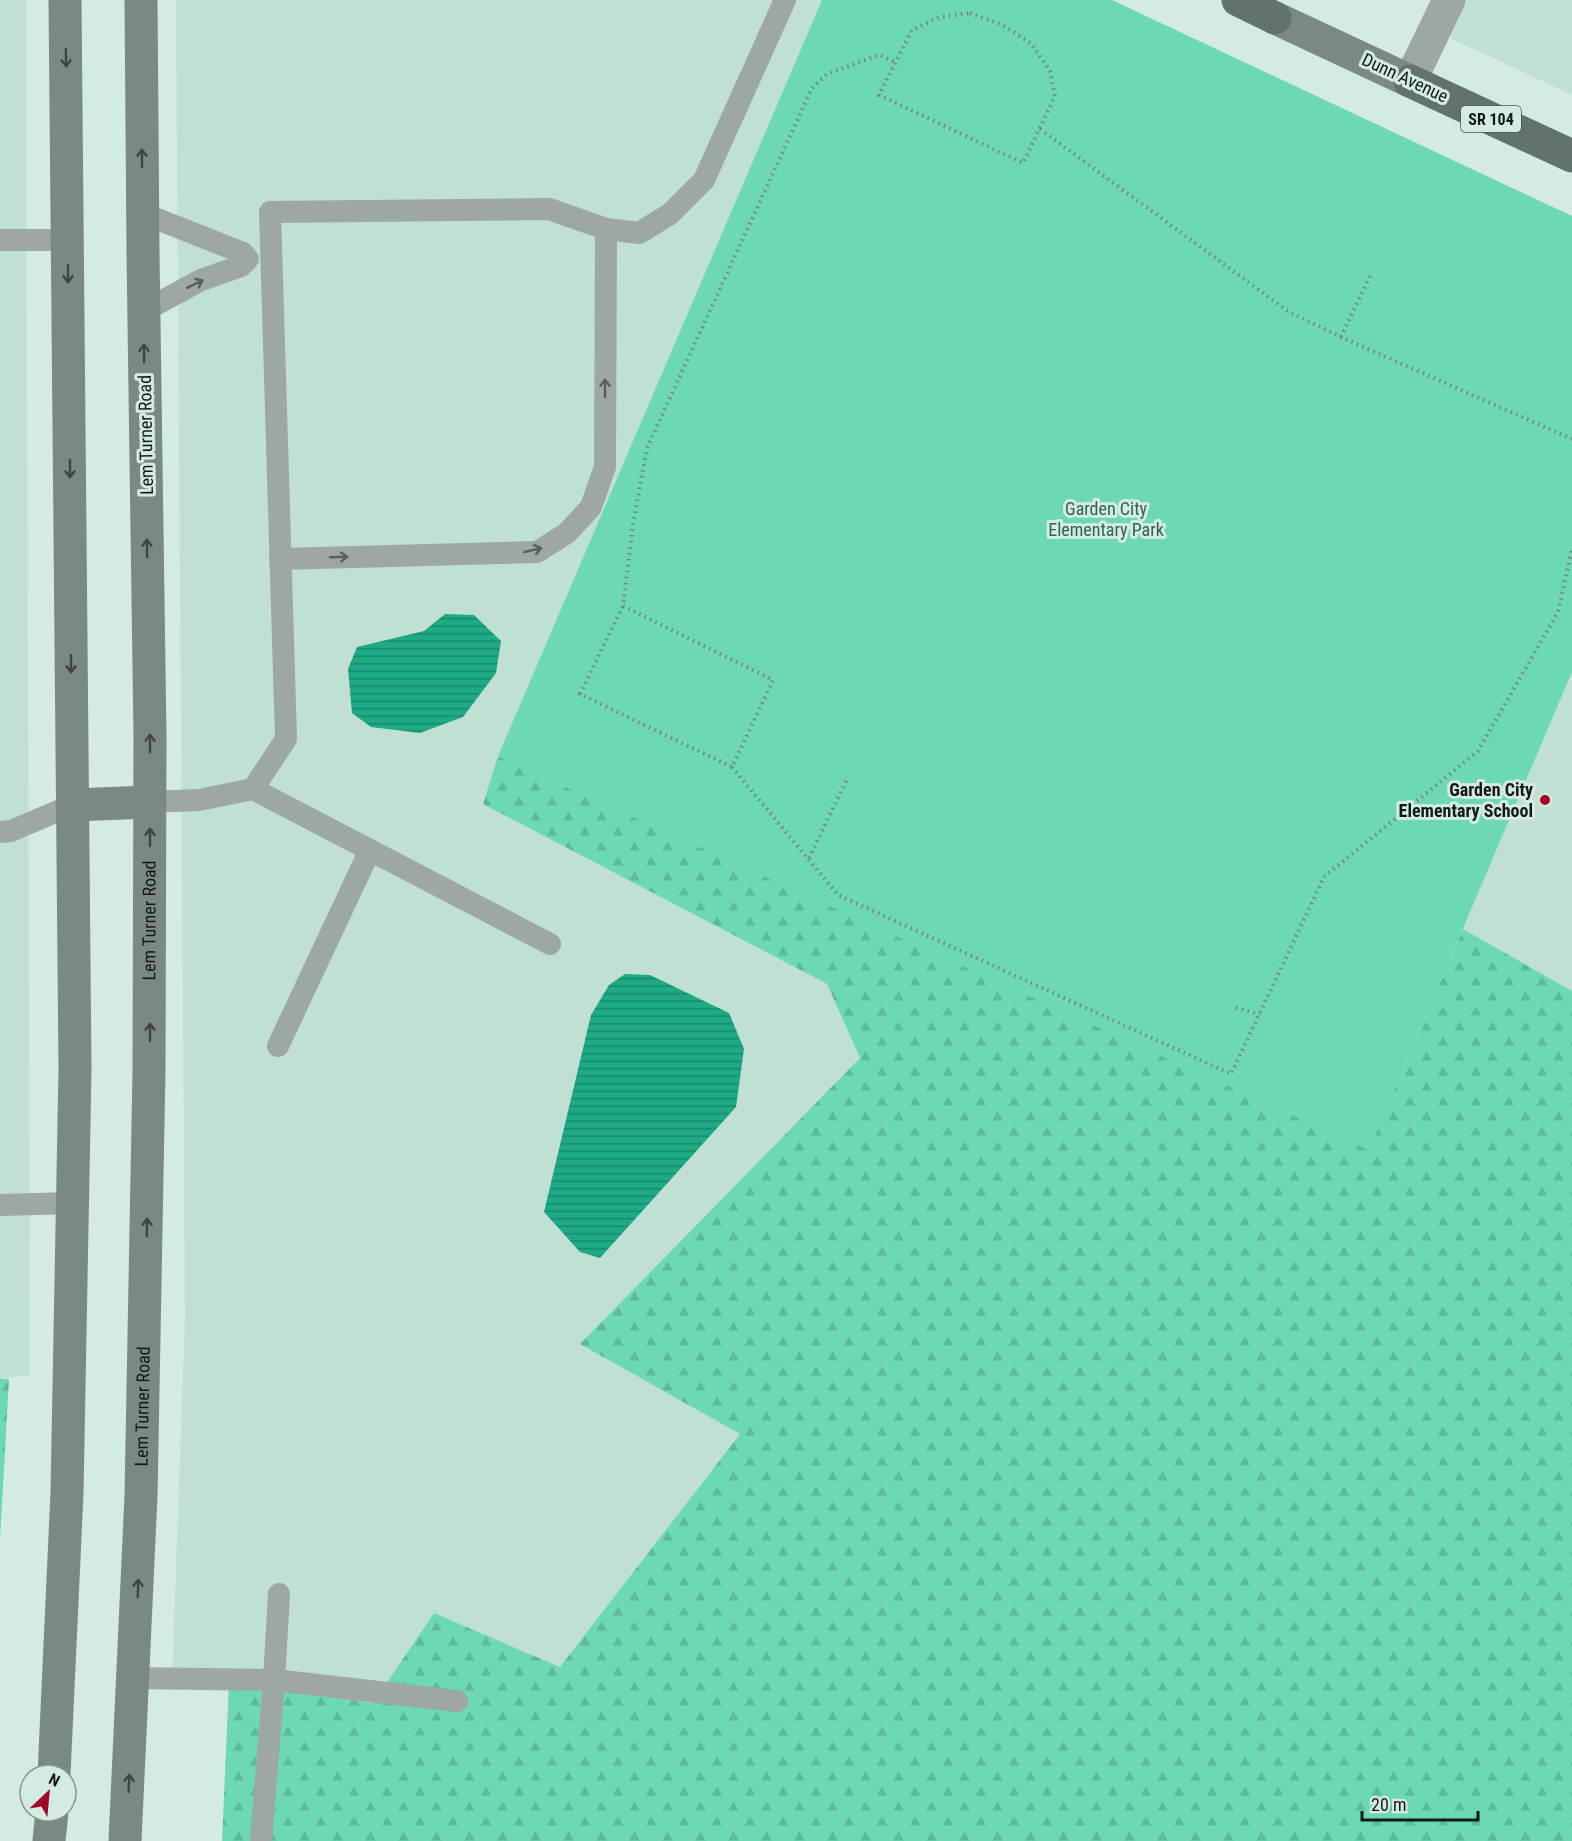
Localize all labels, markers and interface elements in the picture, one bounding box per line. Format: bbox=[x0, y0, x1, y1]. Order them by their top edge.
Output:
one-way arrow bbox=[60, 48, 72, 68]
street label: Dunn Avenue bbox=[1359, 49, 1452, 107]
road number: SR 104 bbox=[1461, 106, 1521, 132]
one-way arrow bbox=[136, 149, 148, 169]
one-way arrow bbox=[62, 264, 74, 284]
one-way arrow bbox=[186, 277, 204, 289]
one-way arrow bbox=[138, 344, 150, 364]
street label: Lem Turner Road bbox=[134, 375, 157, 495]
one-way arrow bbox=[599, 379, 611, 399]
one-way arrow bbox=[64, 459, 76, 479]
park label: Garden City Elementary Park bbox=[1048, 498, 1164, 540]
one-way arrow bbox=[142, 539, 153, 559]
one-way arrow bbox=[523, 544, 542, 555]
one-way arrow bbox=[328, 552, 348, 563]
one-way arrow bbox=[65, 654, 77, 674]
one-way arrow bbox=[144, 734, 156, 754]
place label: Garden City Elementary School bbox=[1399, 779, 1533, 821]
marker: Garden City Elementary School bbox=[1538, 793, 1552, 807]
one-way arrow bbox=[144, 828, 156, 848]
street label: Lem Turner Road bbox=[138, 860, 160, 980]
one-way arrow bbox=[144, 1023, 155, 1043]
one-way arrow bbox=[141, 1218, 153, 1238]
street label: Lem Turner Road bbox=[131, 1346, 154, 1467]
one-way arrow bbox=[132, 1578, 143, 1598]
north arrow bbox=[18, 1763, 78, 1823]
text: N bbox=[46, 1769, 63, 1791]
one-way arrow bbox=[123, 1773, 134, 1793]
scale bar bbox=[1362, 1784, 1478, 1822]
text: 20 m bbox=[1371, 1794, 1406, 1815]

